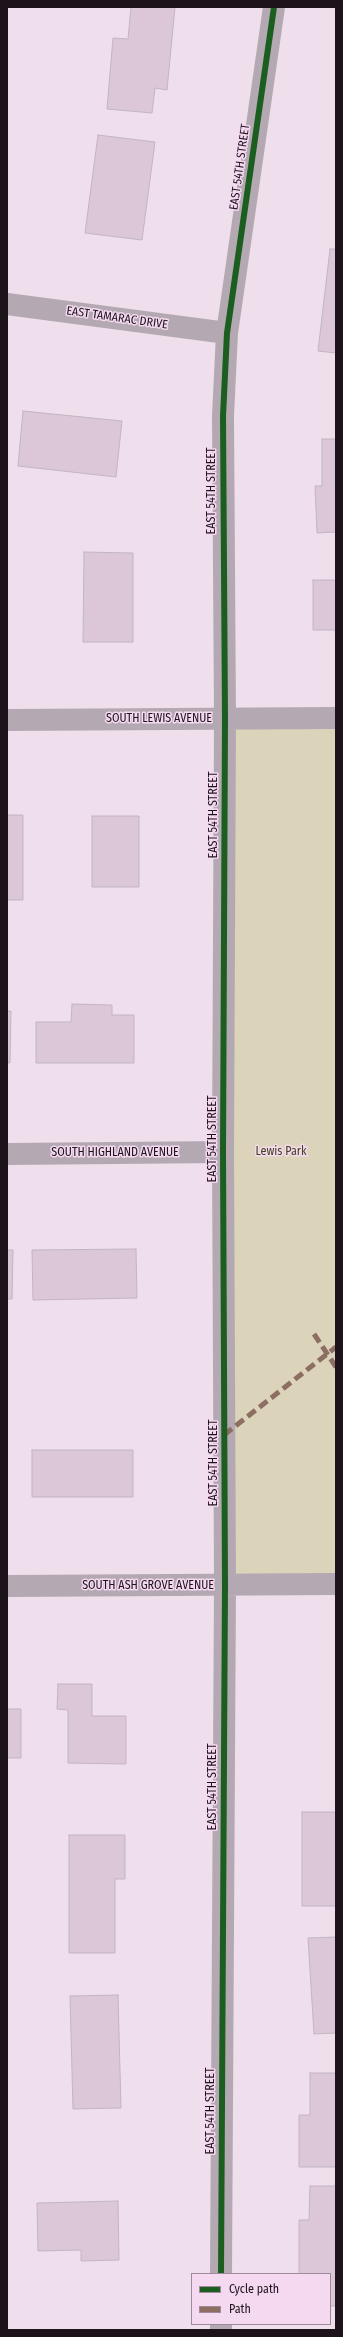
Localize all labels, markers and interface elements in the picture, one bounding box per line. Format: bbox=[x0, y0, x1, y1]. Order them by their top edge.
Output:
street label: EAST 54TH STREET bbox=[227, 123, 253, 211]
street label: EAST TAMARAC DRIVE bbox=[65, 304, 169, 332]
street label: EAST 54TH STREET bbox=[205, 448, 219, 534]
street label: SOUTH LEWIS AVENUE bbox=[106, 712, 212, 726]
street label: EAST 54TH STREET bbox=[207, 772, 221, 858]
street label: EAST 54TH STREET bbox=[206, 1096, 220, 1182]
park label: Lewis Park bbox=[255, 1145, 307, 1159]
street label: SOUTH HIGHLAND AVENUE bbox=[51, 1146, 179, 1160]
street label: EAST 54TH STREET bbox=[207, 1420, 221, 1506]
street label: SOUTH ASH GROVE AVENUE bbox=[82, 1579, 214, 1593]
street label: EAST 54TH STREET bbox=[206, 1744, 220, 1830]
street label: EAST 54TH STREET bbox=[204, 2068, 218, 2154]
legend bbox=[191, 2273, 331, 2325]
text: Cycle path bbox=[229, 2282, 279, 2296]
text: Path bbox=[229, 2302, 251, 2316]

